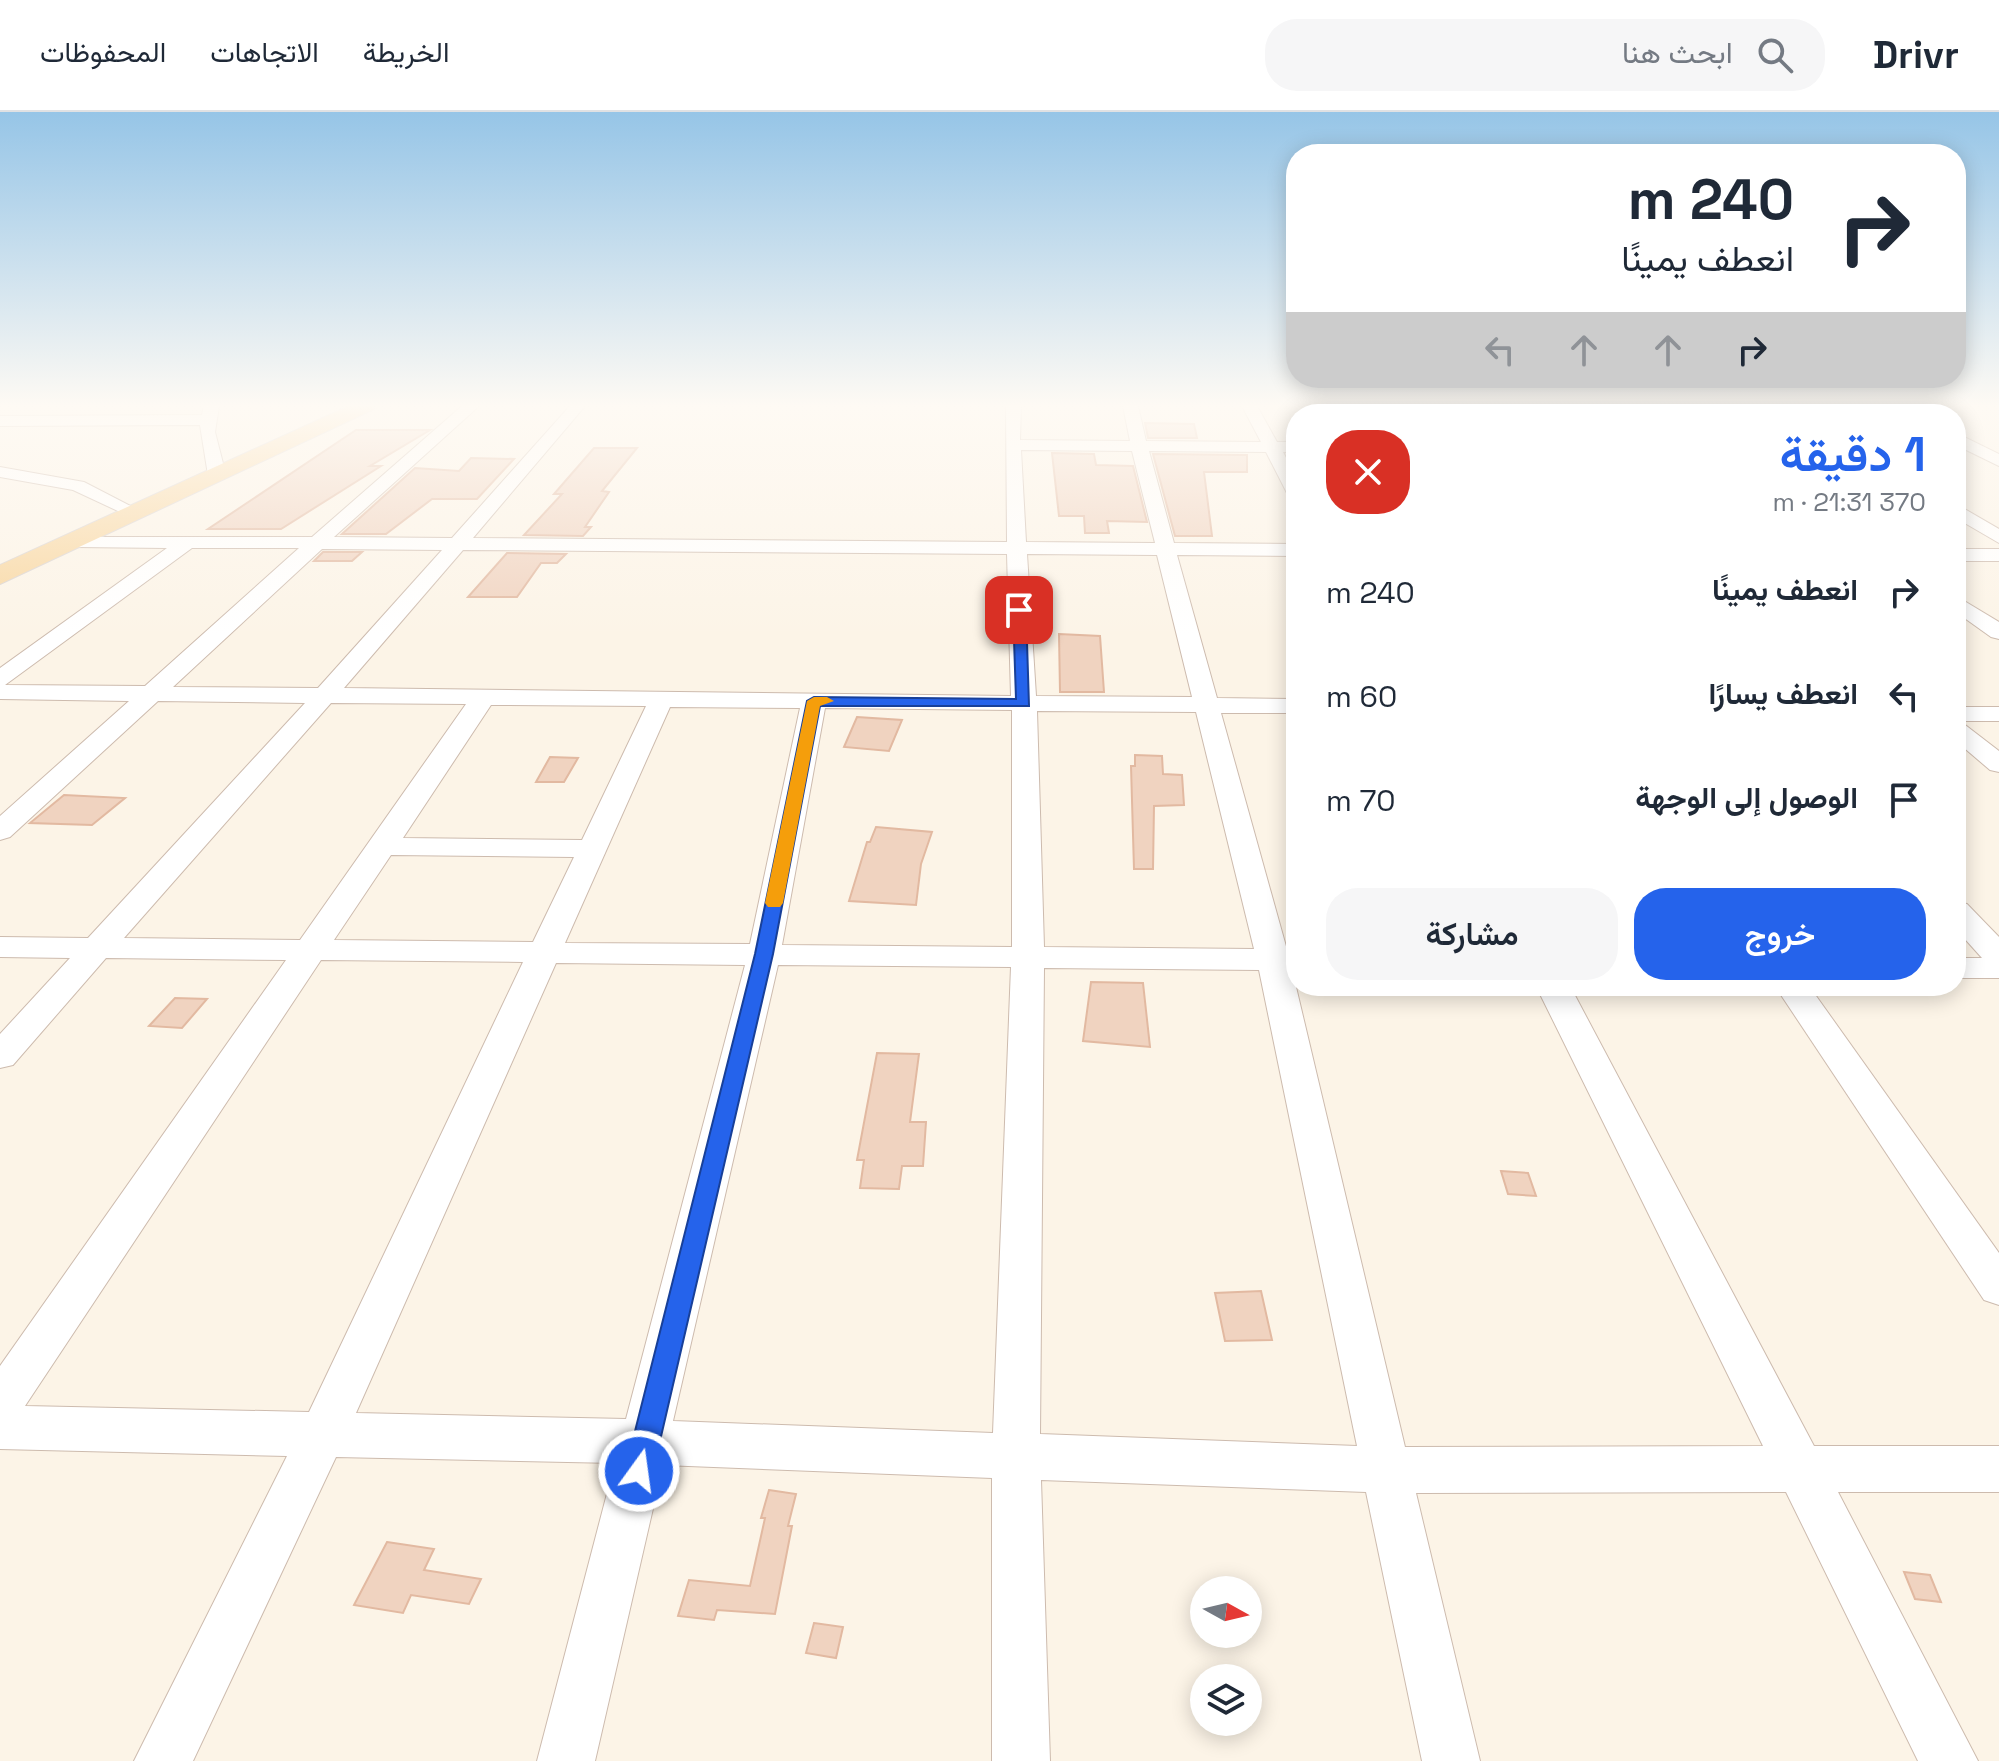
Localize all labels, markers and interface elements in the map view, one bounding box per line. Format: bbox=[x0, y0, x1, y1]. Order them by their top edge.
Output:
search box bbox=[1265, 19, 1825, 91]
text: Drivr bbox=[1873, 31, 1959, 79]
text: ابحث هنا bbox=[1622, 33, 1733, 72]
icon: search bbox=[1753, 33, 1797, 77]
text: المحفوظات bbox=[40, 34, 166, 70]
text: الاتجاهات bbox=[210, 34, 319, 70]
text: الخريطة bbox=[363, 34, 449, 70]
text: 240 m bbox=[1628, 164, 1794, 235]
icon: right bbox=[1822, 176, 1926, 280]
text: انعطف يمينًا bbox=[1621, 236, 1794, 282]
icon: left bbox=[1478, 328, 1522, 372]
icon: ahead bbox=[1562, 328, 1606, 372]
icon: ahead bbox=[1646, 328, 1690, 372]
icon: right bbox=[1730, 328, 1774, 372]
text: 1 دقيقة bbox=[1779, 424, 1926, 485]
button: close bbox=[1326, 430, 1410, 514]
text: 370 m · 21:31 bbox=[1773, 485, 1926, 519]
text: انعطف يمينًا bbox=[1712, 570, 1858, 609]
icon: right bbox=[1882, 570, 1926, 614]
text: 240 m bbox=[1326, 573, 1415, 612]
pin bbox=[985, 576, 1053, 644]
icon: arrive bbox=[997, 588, 1041, 632]
text: انعطف يسارًا bbox=[1708, 674, 1858, 713]
icon: left bbox=[1882, 674, 1926, 718]
text: 60 m bbox=[1326, 677, 1397, 716]
text: الوصول إلى الوجهة bbox=[1635, 778, 1858, 817]
icon: arrive bbox=[1882, 778, 1926, 822]
text: 70 m bbox=[1326, 781, 1395, 820]
button: مشاركة bbox=[1326, 888, 1618, 980]
button: خروج bbox=[1634, 888, 1926, 980]
position arrow bbox=[597, 1429, 681, 1513]
north arrow bbox=[1190, 1576, 1262, 1648]
map controls bbox=[1190, 1576, 1262, 1736]
button: layers bbox=[1190, 1664, 1262, 1736]

